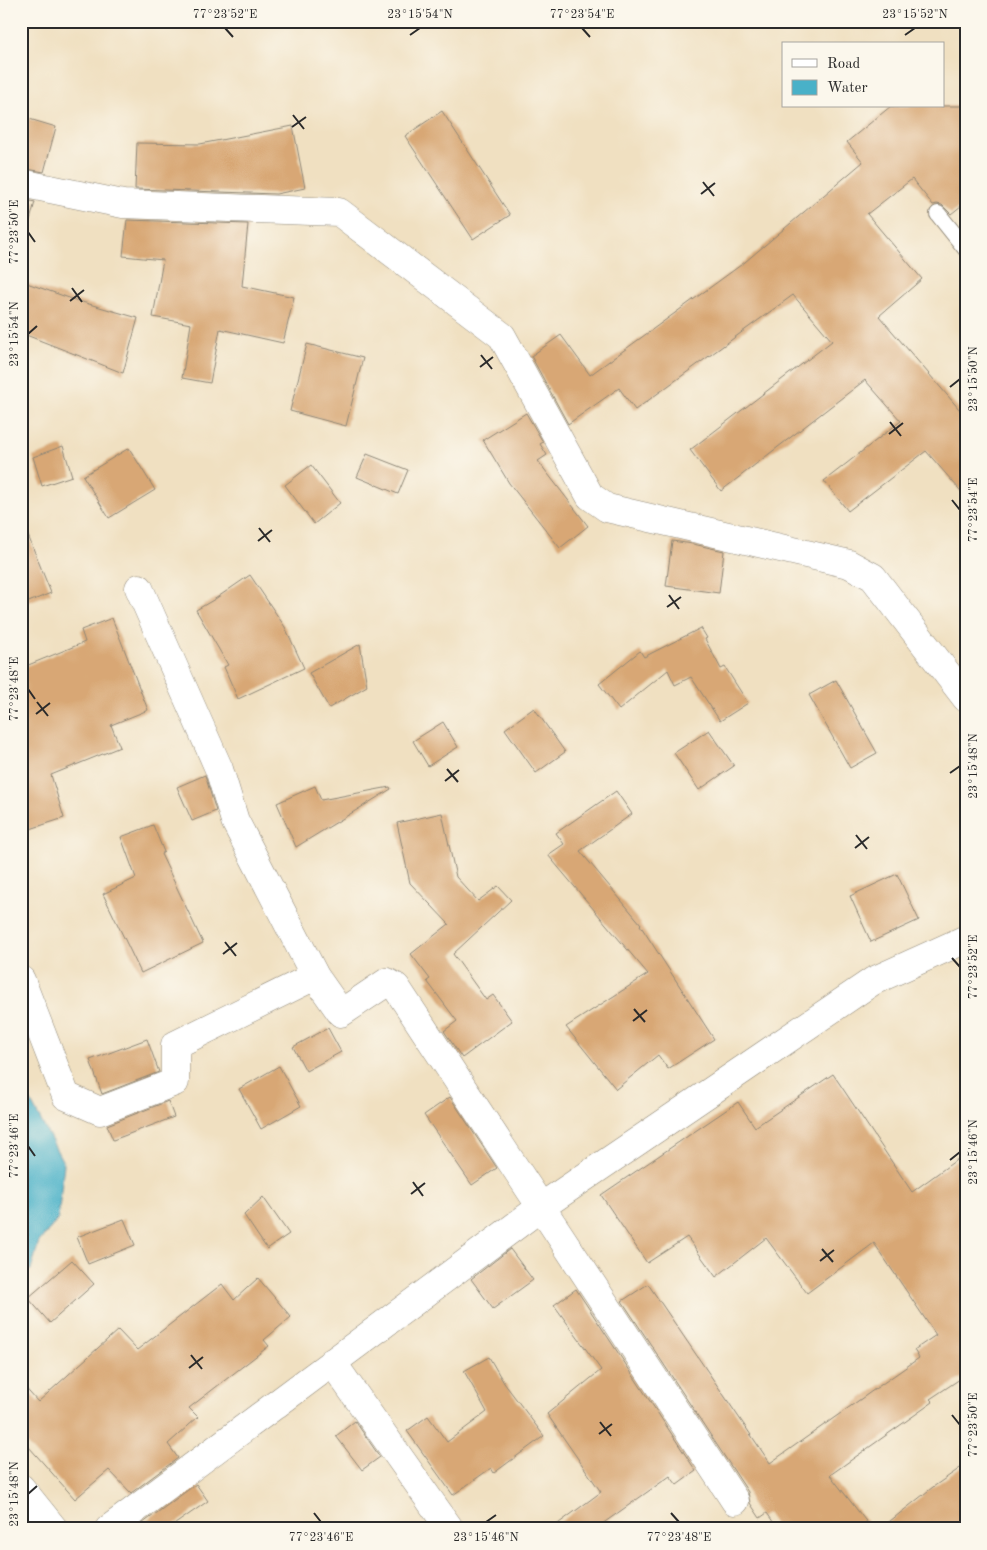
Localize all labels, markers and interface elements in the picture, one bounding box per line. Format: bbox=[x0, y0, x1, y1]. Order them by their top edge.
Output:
text: 77°23'52"E bbox=[193, 8, 257, 21]
text: 23°15'54"N bbox=[387, 8, 453, 21]
text: 77°23'54"E bbox=[550, 8, 614, 21]
text: 23°15'52"N bbox=[882, 8, 948, 21]
legend bbox=[782, 42, 944, 108]
text: Road bbox=[827, 57, 861, 72]
text: Water bbox=[827, 81, 868, 96]
text: 77°23'50"E bbox=[8, 200, 21, 264]
text: 23°15'54"N bbox=[8, 301, 21, 367]
text: 23°15'50"N bbox=[967, 346, 980, 412]
text: 77°23'54"E bbox=[967, 478, 980, 542]
text: 77°23'48"E bbox=[9, 657, 21, 721]
text: 23°15'48"N bbox=[967, 733, 980, 799]
text: 77°23'52"E bbox=[967, 935, 980, 999]
text: 77°23'46"E bbox=[9, 1114, 21, 1178]
text: 23°15'46"N bbox=[967, 1119, 980, 1185]
text: 77°23'50"E bbox=[967, 1393, 980, 1457]
text: 23°15'48"N bbox=[8, 1461, 21, 1527]
text: 23°15'46"N bbox=[453, 1531, 519, 1544]
text: 77°23'46"E bbox=[289, 1532, 353, 1544]
text: 77°23'48"E bbox=[647, 1532, 711, 1544]

